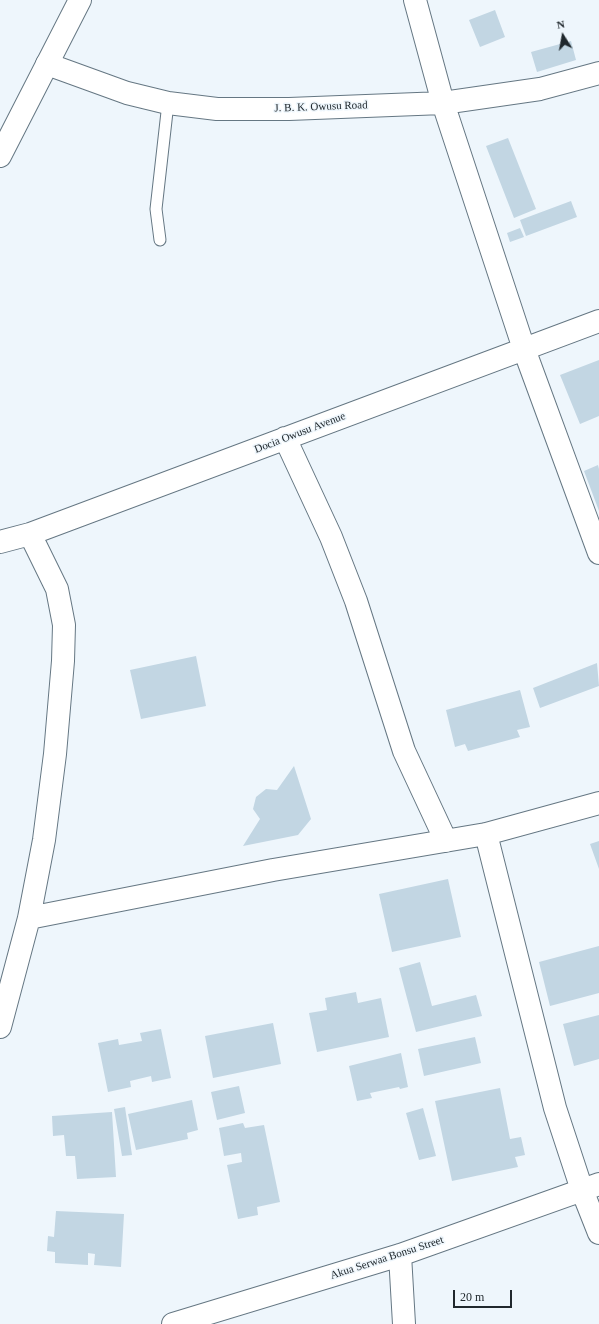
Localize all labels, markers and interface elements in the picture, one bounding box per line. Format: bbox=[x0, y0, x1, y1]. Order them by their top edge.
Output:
north arrow bbox=[543, 16, 583, 56]
text: N bbox=[556, 18, 566, 31]
street label: J. B. K. Owusu Road bbox=[274, 99, 368, 115]
street label: Docia Owusu Avenue bbox=[253, 410, 347, 456]
street label: Akua Serwaa Bonsu Street bbox=[329, 1233, 445, 1283]
scale bar bbox=[455, 1282, 514, 1308]
text: 20 m bbox=[460, 1290, 484, 1304]

